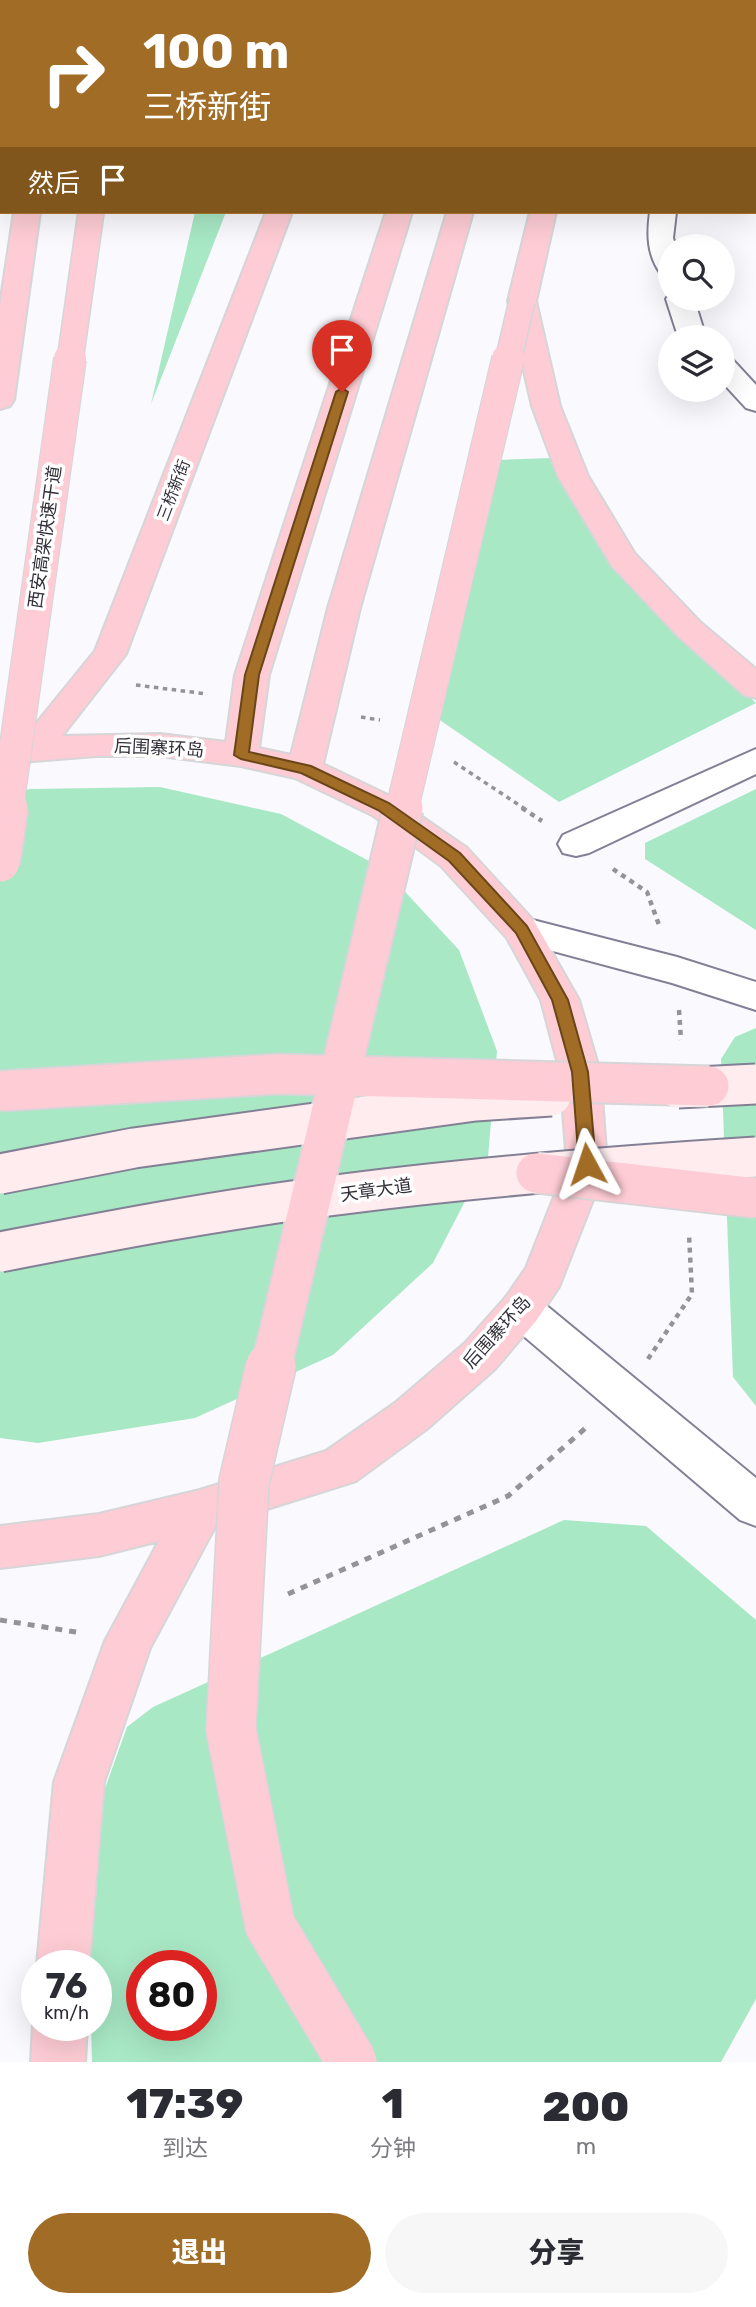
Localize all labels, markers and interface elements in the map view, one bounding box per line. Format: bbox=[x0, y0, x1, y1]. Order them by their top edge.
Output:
text: 100 m bbox=[143, 22, 289, 80]
icon: right bbox=[28, 28, 119, 119]
text: 三桥新街 bbox=[143, 88, 271, 126]
icon: arrive bbox=[94, 161, 132, 199]
text: 然后 bbox=[28, 168, 80, 199]
map controls bbox=[658, 234, 735, 402]
button: search bbox=[658, 234, 735, 311]
pin bbox=[312, 320, 372, 392]
button: layers bbox=[658, 325, 735, 402]
icon: arrive bbox=[323, 331, 361, 369]
street label: 三桥新街 bbox=[153, 457, 194, 523]
street label: 西安高架快速干道 bbox=[24, 464, 66, 610]
street label: 后围寨环岛 bbox=[113, 735, 205, 761]
position arrow bbox=[550, 1127, 624, 1201]
street label: 天章大道 bbox=[339, 1174, 413, 1206]
street label: 后围寨环岛 bbox=[459, 1291, 535, 1373]
speed limit sign: 80 bbox=[126, 1950, 217, 2041]
text: 76 bbox=[46, 1965, 87, 2007]
text: km/h bbox=[44, 2002, 89, 2024]
text: 17:39 bbox=[127, 2079, 243, 2129]
text: 1 bbox=[382, 2079, 404, 2129]
text: 200 bbox=[542, 2082, 629, 2132]
text: m bbox=[576, 2132, 596, 2160]
text: 到达 bbox=[162, 2134, 208, 2162]
text: 分钟 bbox=[370, 2134, 416, 2162]
button: 退出 bbox=[28, 2213, 371, 2293]
button: 分享 bbox=[385, 2213, 728, 2293]

